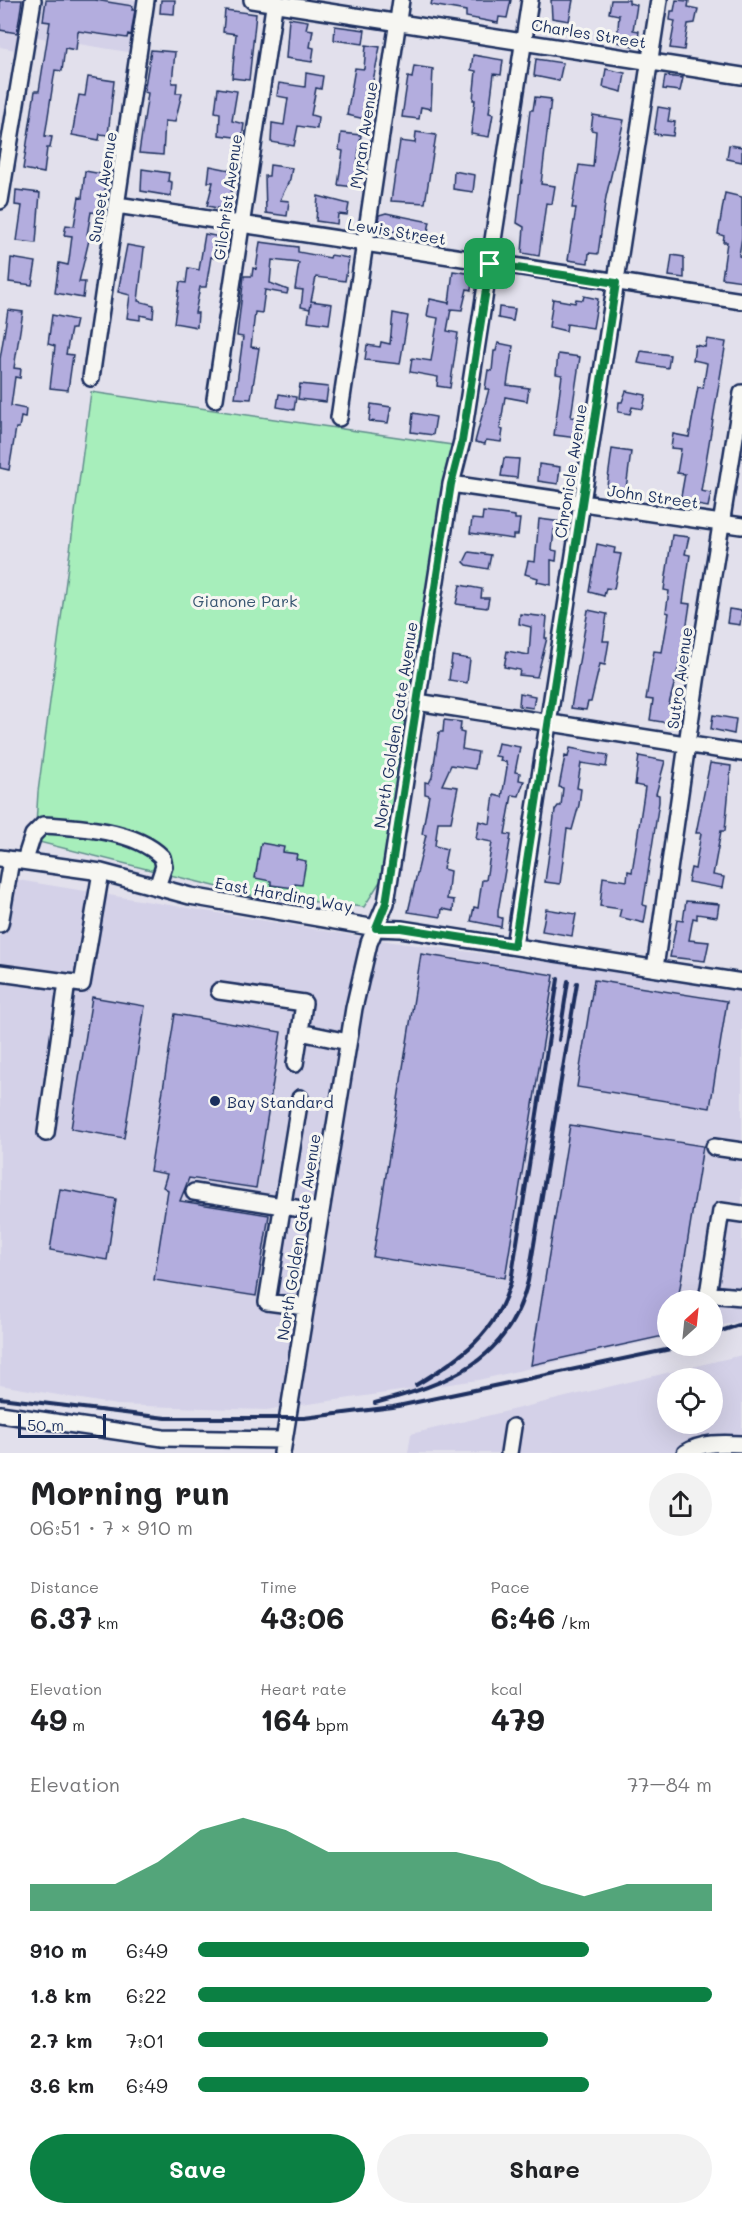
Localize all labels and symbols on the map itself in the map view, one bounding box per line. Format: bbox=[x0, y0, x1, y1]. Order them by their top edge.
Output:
street label: Charles Street bbox=[530, 14, 648, 52]
street label: Myran Avenue bbox=[344, 80, 382, 190]
street label: Sunset Avenue bbox=[83, 130, 121, 244]
street label: Gilchrist Avenue bbox=[208, 132, 246, 262]
street label: Lewis Street bbox=[346, 213, 448, 249]
pin bbox=[464, 238, 515, 289]
street label: Chronicle Avenue bbox=[549, 402, 591, 540]
street label: John Street bbox=[606, 479, 700, 513]
park label: Gianone Park bbox=[192, 590, 298, 611]
street label: North Golden Gate Avenue bbox=[368, 620, 422, 830]
street label: Sutro Avenue bbox=[661, 626, 697, 730]
street label: East Harding Way bbox=[214, 872, 354, 916]
place label: Bay Standard bbox=[227, 1091, 334, 1112]
marker: Bay Standard bbox=[208, 1094, 222, 1108]
street label: North Golden Gate Avenue bbox=[271, 1132, 325, 1342]
north arrow bbox=[657, 1290, 723, 1356]
scale bar bbox=[18, 1411, 106, 1438]

